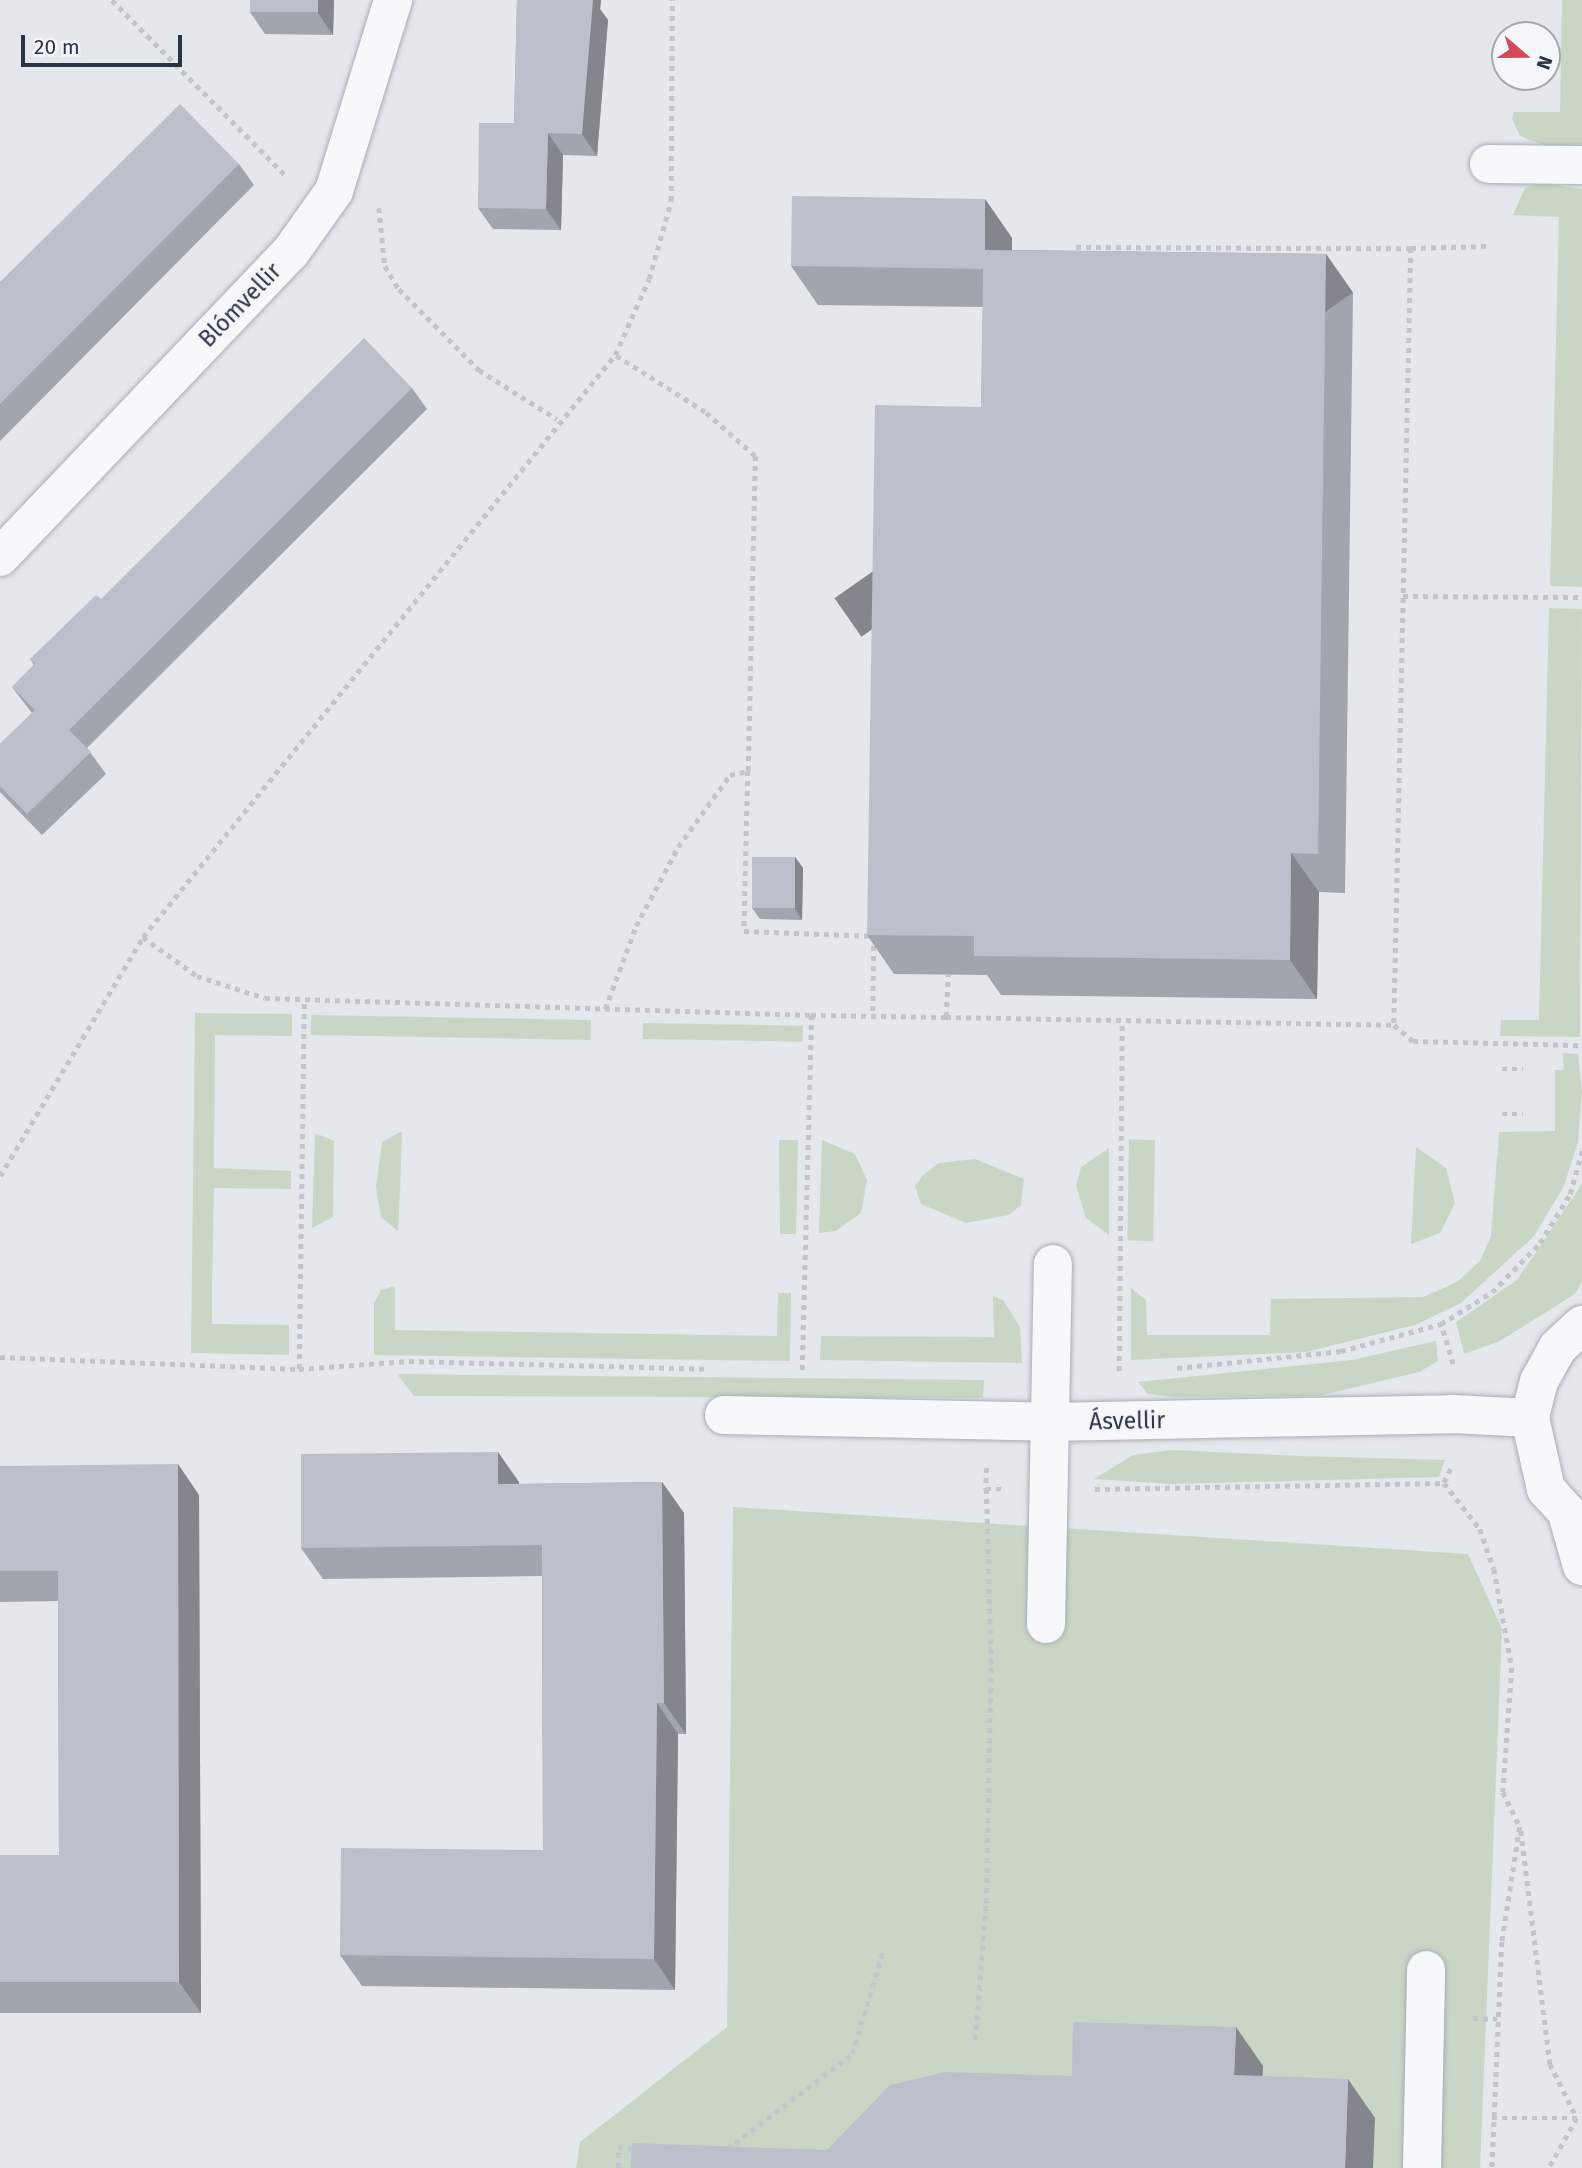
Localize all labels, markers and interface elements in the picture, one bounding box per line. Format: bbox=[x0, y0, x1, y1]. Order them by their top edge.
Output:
scale bar bbox=[24, 21, 186, 65]
north arrow bbox=[1491, 21, 1561, 91]
text: 20 m bbox=[34, 34, 80, 60]
text: N bbox=[1531, 53, 1557, 73]
street label: Blómvellir bbox=[193, 257, 287, 353]
street label: Ásvellir bbox=[1089, 1407, 1165, 1435]

